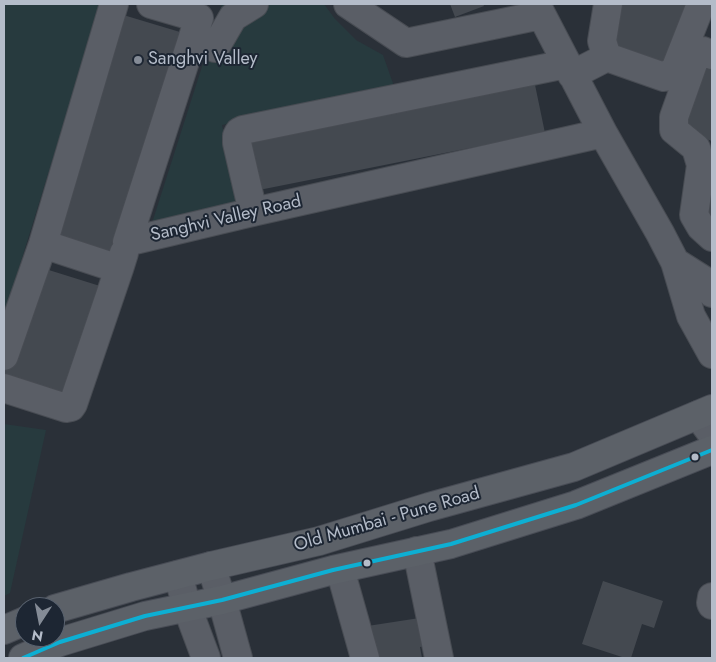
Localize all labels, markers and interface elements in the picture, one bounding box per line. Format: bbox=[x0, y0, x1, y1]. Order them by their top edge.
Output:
place label: Sanghvi Valley bbox=[148, 49, 258, 71]
marker: Sanghvi Valley bbox=[132, 54, 144, 66]
street label: Sanghvi Valley Road bbox=[149, 191, 303, 247]
unlabelled marker bbox=[690, 452, 700, 462]
street label: Old Mumbai - Pune Road bbox=[292, 483, 482, 557]
unlabelled marker bbox=[362, 558, 372, 568]
north arrow bbox=[15, 597, 65, 647]
text: N bbox=[30, 625, 45, 647]

